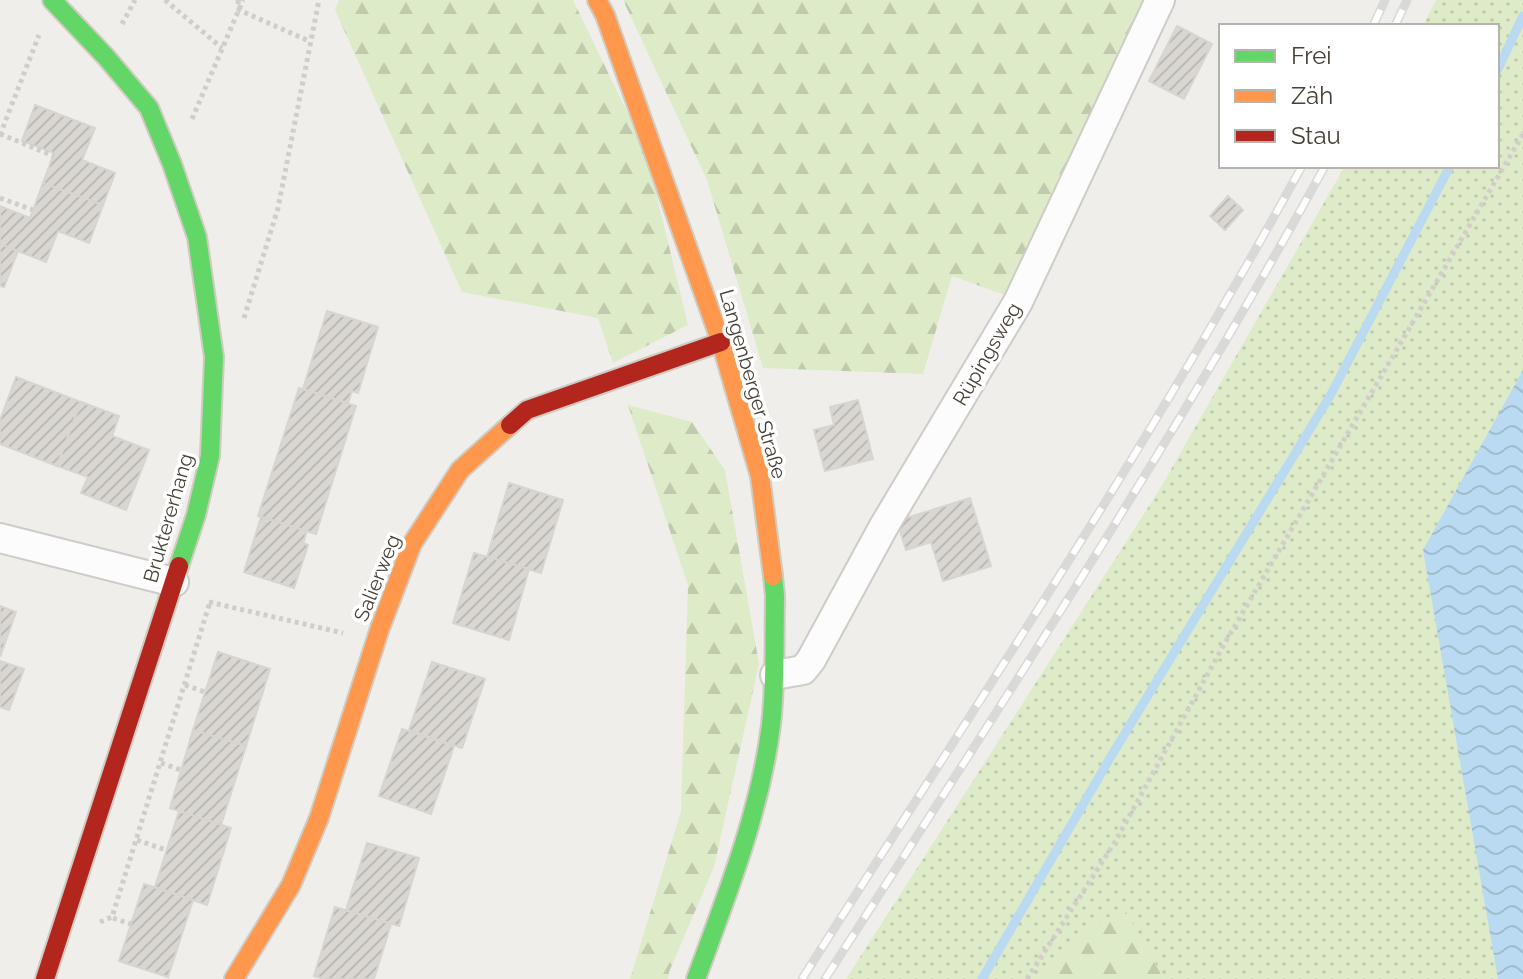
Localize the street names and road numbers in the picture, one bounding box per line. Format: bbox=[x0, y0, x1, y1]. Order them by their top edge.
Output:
street label: Langenberger Straße bbox=[714, 287, 792, 482]
street label: Rüpingsweg bbox=[948, 298, 1026, 410]
street label: Bruktererhang bbox=[138, 451, 198, 585]
street label: Salierweg bbox=[349, 531, 405, 625]

